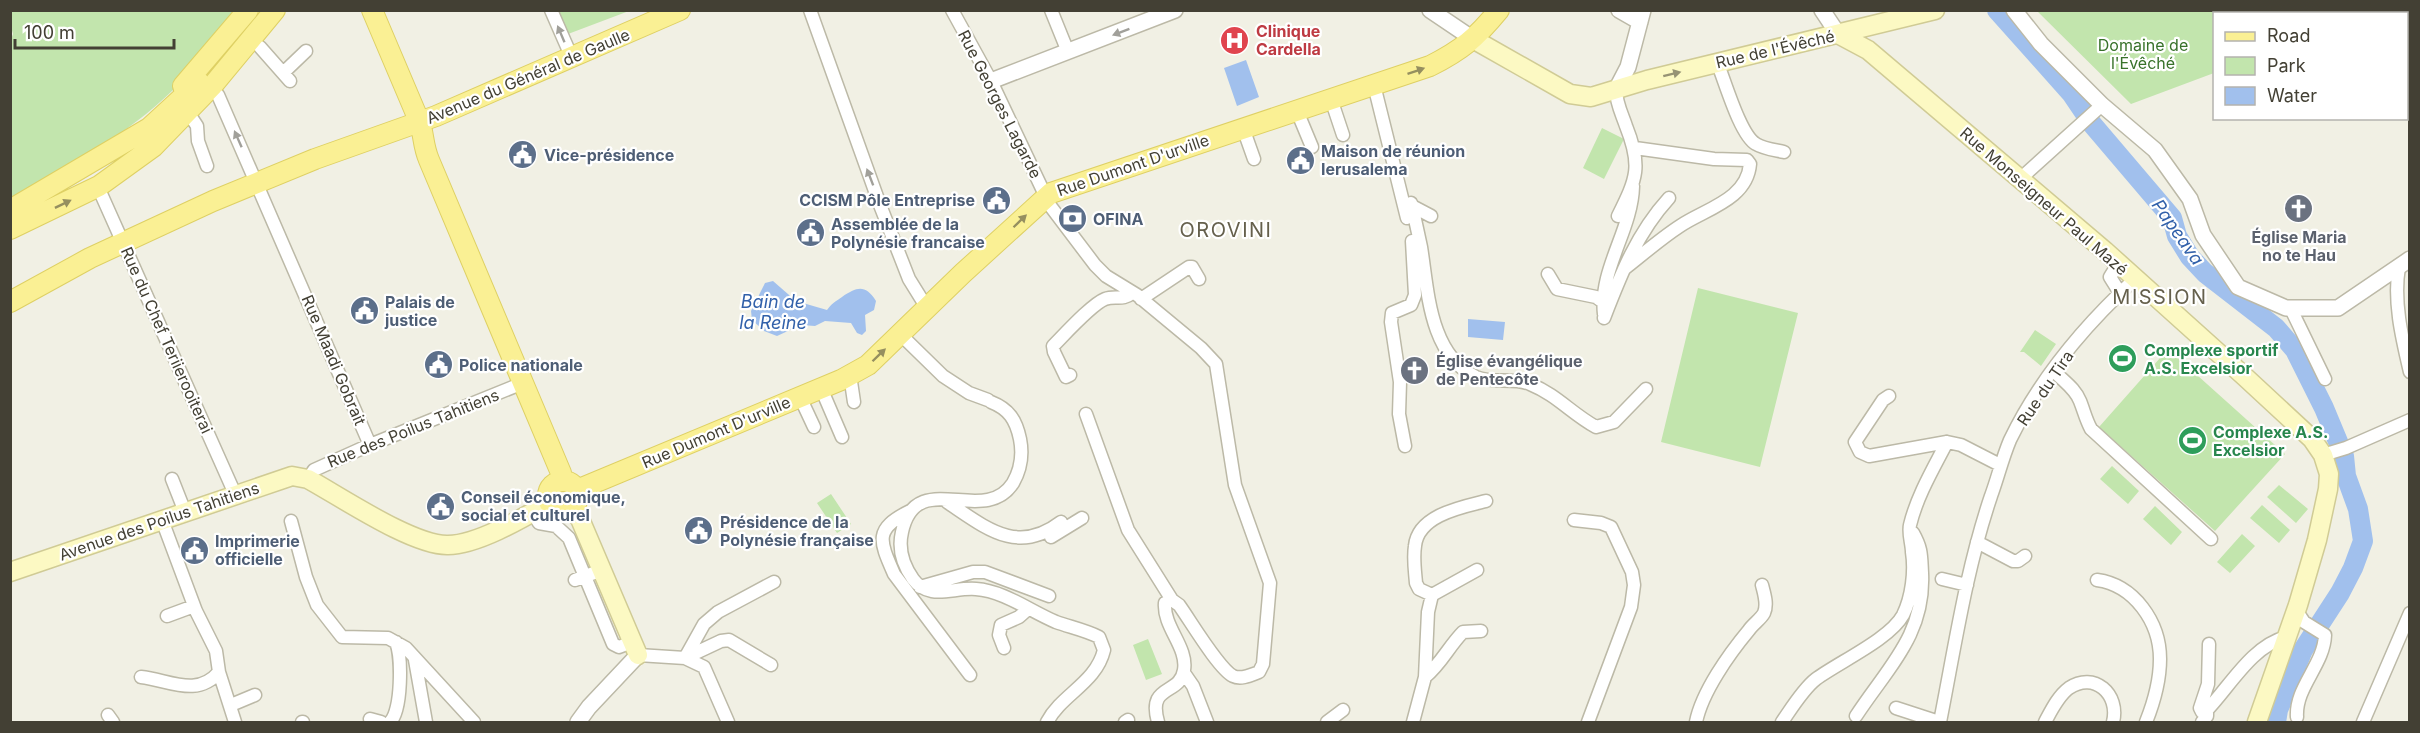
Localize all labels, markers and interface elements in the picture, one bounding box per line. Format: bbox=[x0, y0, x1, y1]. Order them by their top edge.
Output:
scale bar bbox=[15, 12, 174, 50]
legend bbox=[2213, 12, 2408, 120]
place label: Clinique Cardella bbox=[1256, 21, 1321, 59]
text: 100 m bbox=[24, 22, 75, 43]
street label: Avenue du Général de Gaulle bbox=[423, 24, 633, 128]
hospital icon: Clinique Cardella bbox=[1219, 24, 1251, 56]
one-way arrow bbox=[556, 25, 566, 43]
text: Road bbox=[2267, 25, 2310, 46]
street label: Rue Georges Lagarde bbox=[954, 26, 1046, 182]
street label: Rue de l'Évêché bbox=[1714, 26, 1836, 72]
one-way arrow bbox=[1111, 27, 1129, 37]
park label: Domaine de l'Évêché bbox=[2098, 35, 2188, 73]
text: Park bbox=[2267, 55, 2306, 76]
one-way arrow bbox=[1407, 65, 1425, 75]
one-way arrow bbox=[1663, 68, 1681, 78]
text: Water bbox=[2267, 85, 2317, 106]
street label: Rue Monseigneur Paul Mazé bbox=[1956, 123, 2132, 279]
one-way arrow bbox=[233, 129, 243, 147]
street label: Rue Dumont D'urville bbox=[1054, 130, 1212, 200]
public building icon: Vice-présidence bbox=[507, 139, 539, 171]
place label: Maison de réunion Ierusalema bbox=[1321, 141, 1465, 179]
public building icon: Maison de réunion Ierusalema bbox=[1284, 144, 1316, 176]
place label: Vice-présidence bbox=[544, 145, 674, 165]
one-way arrow bbox=[864, 168, 874, 186]
public building icon: CCISM Pôle Entreprise bbox=[980, 184, 1012, 216]
place label: CCISM Pôle Entreprise bbox=[799, 190, 975, 210]
church icon: Église Maria no te Hau bbox=[2283, 193, 2315, 225]
water label: Papeava bbox=[2148, 195, 2208, 269]
one-way arrow bbox=[54, 199, 72, 209]
bank icon: OFINA bbox=[1056, 203, 1088, 235]
place label: OFINA bbox=[1093, 209, 1143, 229]
place label: Assemblée de la Polynésie francaise bbox=[831, 214, 985, 252]
one-way arrow bbox=[1013, 214, 1028, 228]
public building icon: Assemblée de la Polynésie francaise bbox=[794, 217, 826, 249]
district label: OROVINI bbox=[1180, 218, 1272, 242]
place label: Église Maria no te Hau bbox=[2251, 227, 2347, 265]
street label: Rue du Chef Teriierooiterai bbox=[117, 244, 217, 436]
district label: MISSION bbox=[2112, 285, 2208, 309]
water label: Bain de la Reine bbox=[739, 291, 807, 333]
street label: Rue Maadi Gobrait bbox=[298, 292, 370, 428]
place label: Palais de justice bbox=[384, 292, 455, 330]
public building icon: Palais de justice bbox=[348, 295, 380, 327]
place label: Complexe sportif A.S. Excelsior bbox=[2144, 340, 2279, 378]
sports icon: Complexe sportif A.S. Excelsior bbox=[2107, 343, 2139, 375]
street label: Rue du Tira bbox=[2013, 347, 2077, 429]
one-way arrow bbox=[871, 348, 885, 362]
public building icon: Police nationale bbox=[422, 349, 454, 381]
place label: Église évangélique de Pentecôte bbox=[1436, 351, 1583, 389]
church icon: Église évangélique de Pentecôte bbox=[1399, 354, 1431, 386]
place label: Police nationale bbox=[459, 355, 583, 375]
street label: Rue des Poilus Tahitiens bbox=[324, 384, 502, 472]
street label: Rue Dumont D'urville bbox=[639, 392, 793, 472]
place label: Complexe A.S. Excelsior bbox=[2213, 422, 2328, 460]
sports icon: Complexe A.S. Excelsior bbox=[2176, 425, 2208, 457]
street label: Avenue des Poilus Tahitiens bbox=[56, 477, 262, 565]
place label: Conseil économique, social et culturel bbox=[461, 487, 626, 525]
public building icon: Conseil économique, social et culturel bbox=[424, 490, 456, 522]
place label: Présidence de la Polynésie française bbox=[720, 512, 874, 550]
public building icon: Présidence de la Polynésie française bbox=[683, 515, 715, 547]
place label: Imprimerie officielle bbox=[215, 531, 300, 569]
public building icon: Imprimerie officielle bbox=[178, 534, 210, 566]

